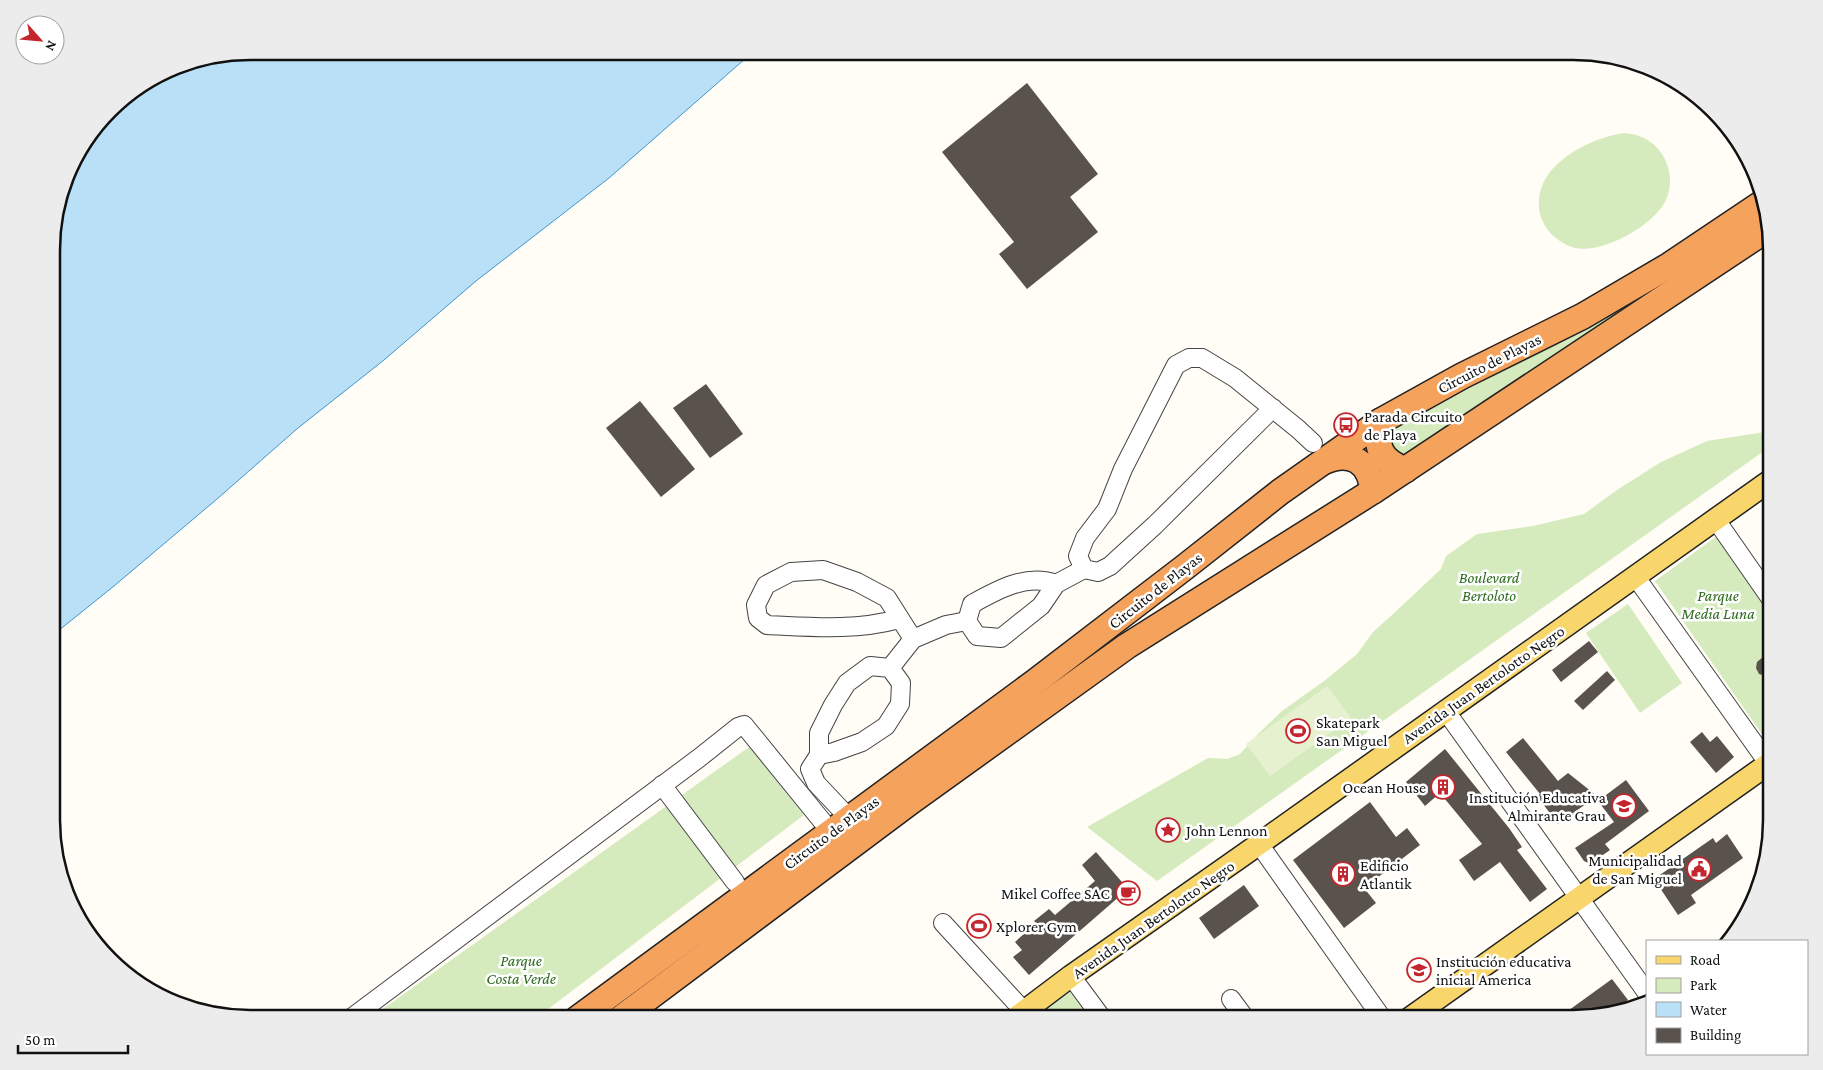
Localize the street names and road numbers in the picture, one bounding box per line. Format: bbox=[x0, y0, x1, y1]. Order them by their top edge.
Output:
street label: Circuito de Playas bbox=[1435, 330, 1544, 398]
street label: Circuito de Playas bbox=[1105, 549, 1206, 633]
street label: Avenida Juan Bertolotto Negro bbox=[1399, 622, 1568, 748]
street label: Circuito de Playas bbox=[780, 792, 883, 873]
street label: Avenida Juan Bertolotto Negro bbox=[1069, 857, 1238, 983]

